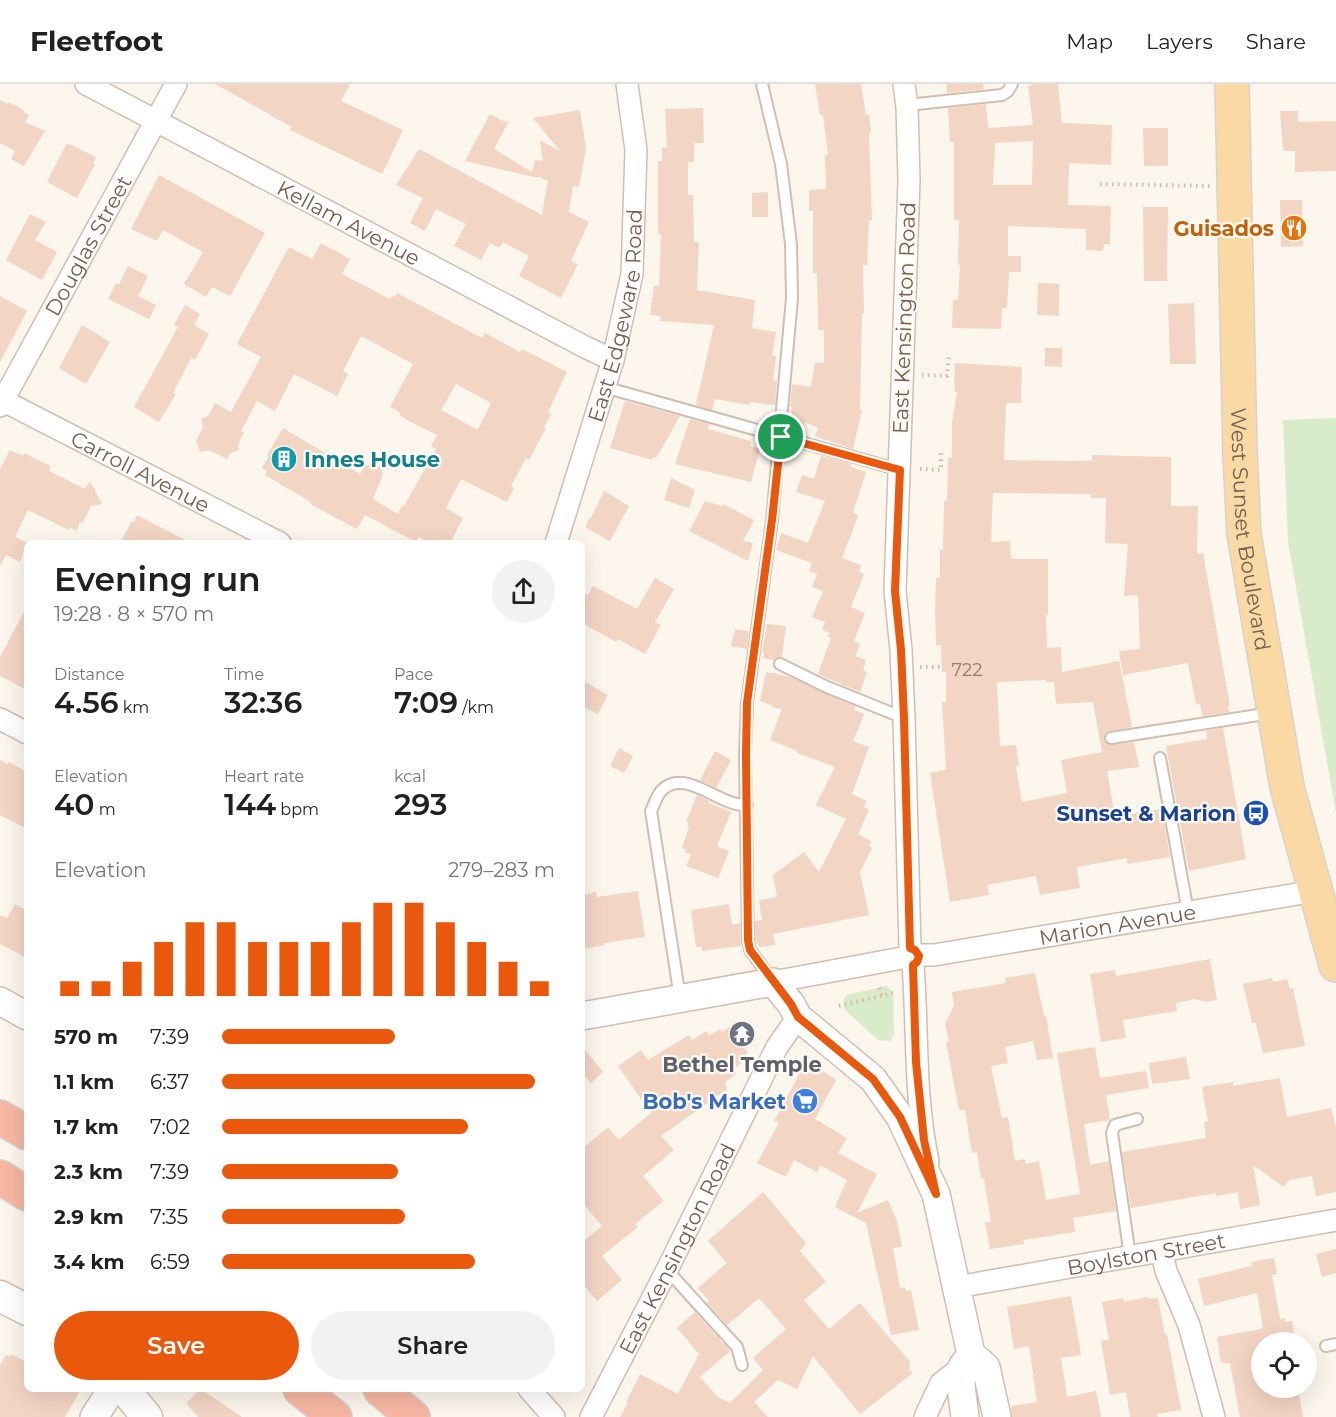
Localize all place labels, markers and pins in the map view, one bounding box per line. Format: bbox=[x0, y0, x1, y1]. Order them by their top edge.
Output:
restaurant icon: Guisados bbox=[1279, 213, 1309, 243]
place label: Guisados bbox=[1173, 216, 1274, 241]
pin bbox=[755, 411, 806, 462]
building icon: Innes House bbox=[269, 444, 299, 474]
place label: Innes House bbox=[304, 447, 440, 472]
bus stop icon: Sunset & Marion bbox=[1241, 798, 1271, 828]
place label: Sunset & Marion bbox=[1056, 801, 1236, 826]
temple icon: Bethel Temple bbox=[727, 1019, 757, 1049]
place label: Bethel Temple bbox=[662, 1052, 822, 1077]
supermarket icon: Bob's Market bbox=[790, 1086, 820, 1116]
place label: Bob's Market bbox=[642, 1089, 786, 1114]

